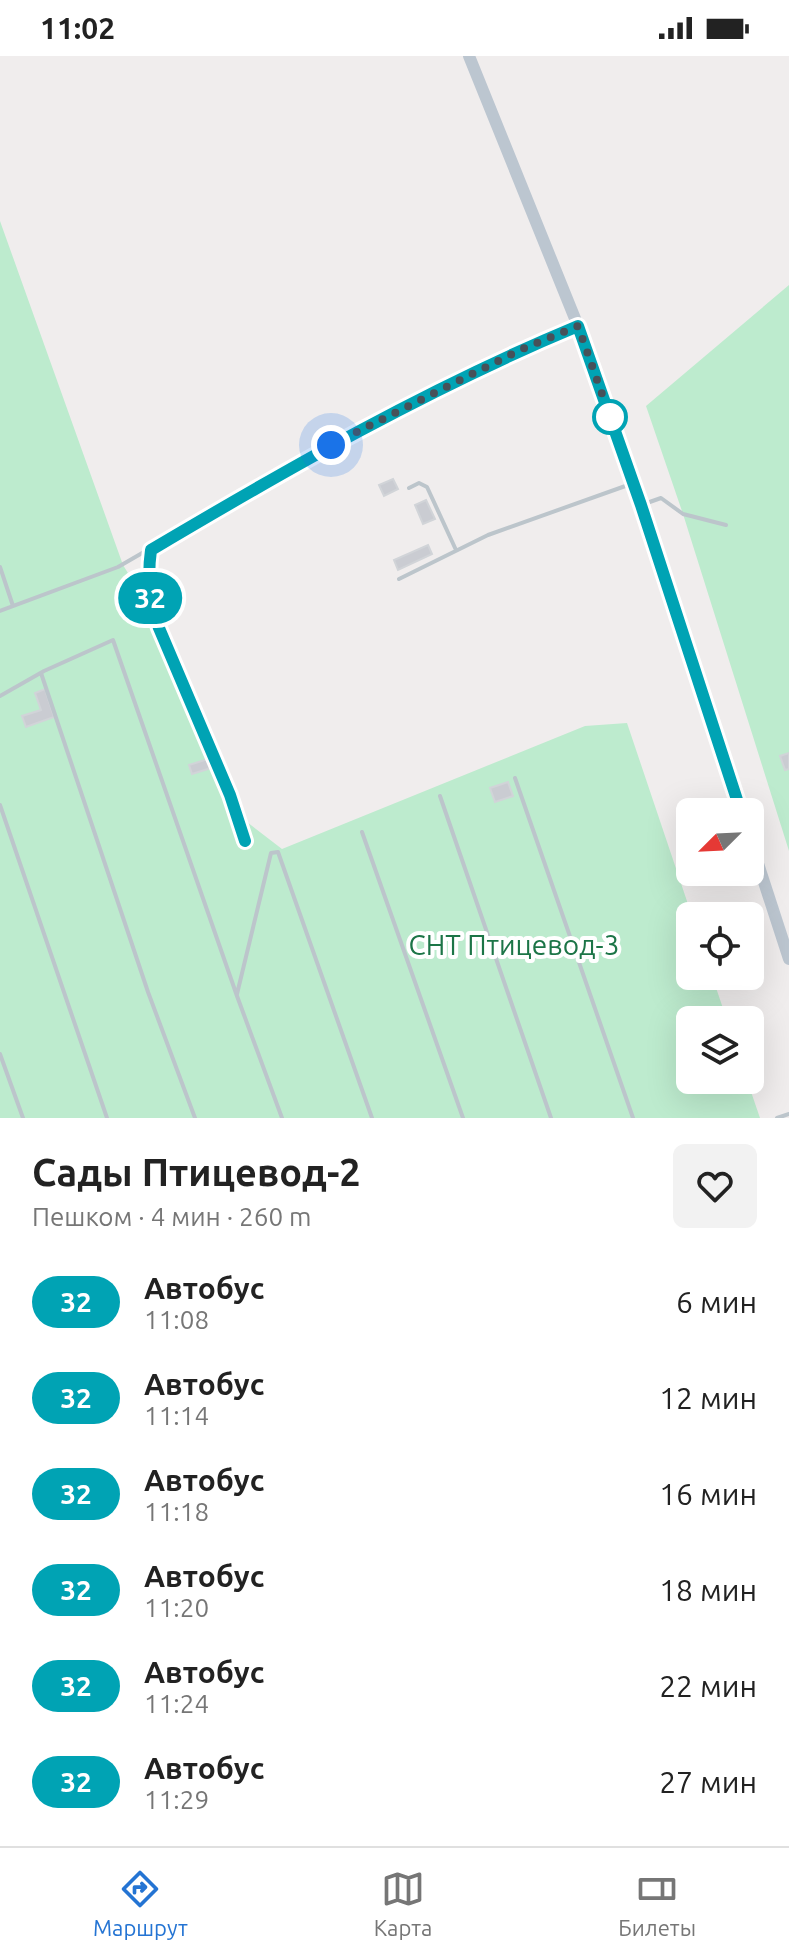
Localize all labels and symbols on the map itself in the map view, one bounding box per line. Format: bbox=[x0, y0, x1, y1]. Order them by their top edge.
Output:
unlabelled marker bbox=[593, 400, 627, 434]
your location bbox=[311, 425, 351, 465]
line badge: 32 bbox=[114, 572, 186, 624]
north arrow bbox=[676, 798, 764, 886]
park label: СНТ Птицевод-3 bbox=[409, 929, 619, 960]

